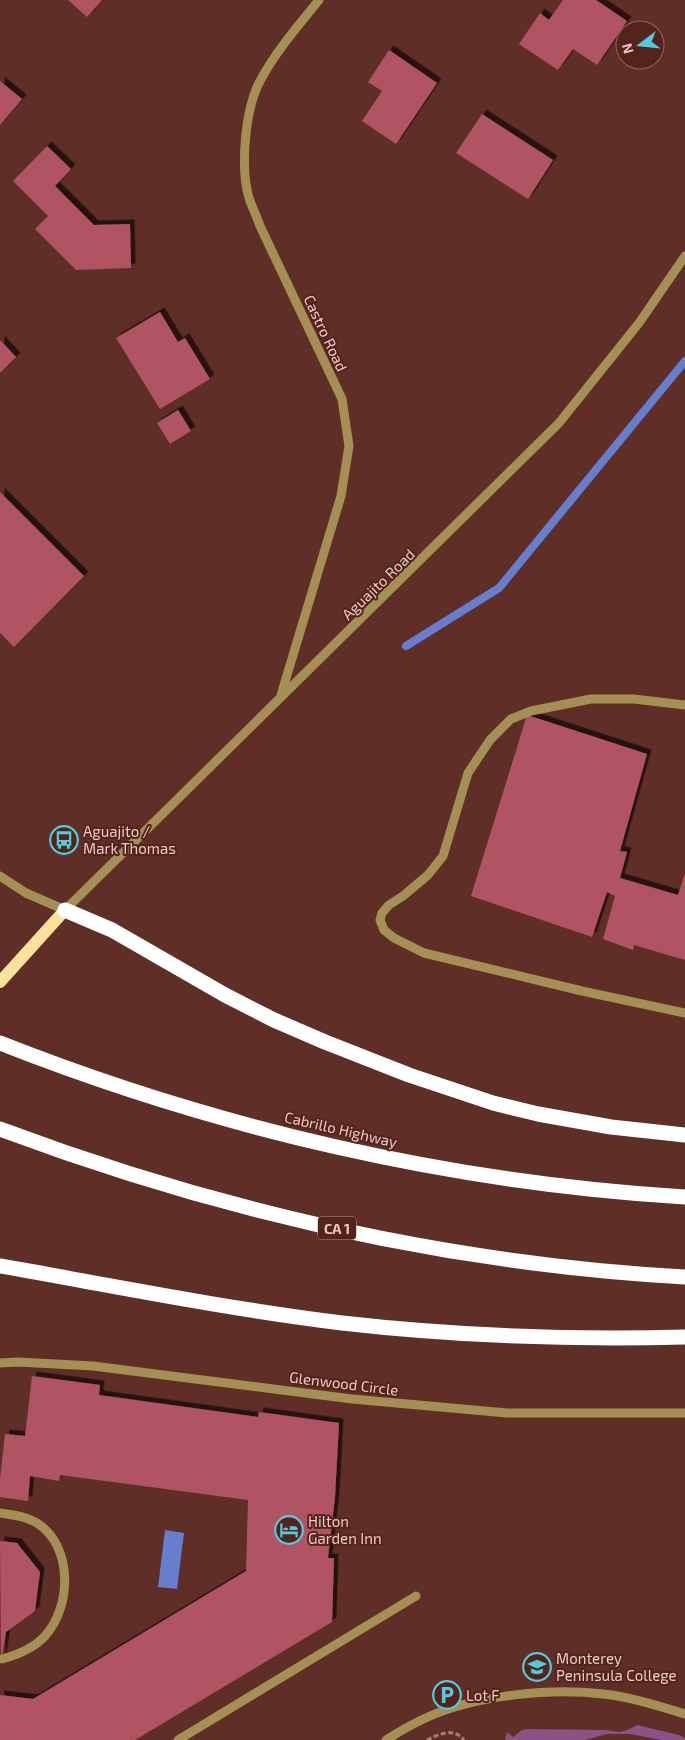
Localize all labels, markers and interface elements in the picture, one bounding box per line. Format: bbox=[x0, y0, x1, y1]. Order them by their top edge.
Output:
north arrow bbox=[615, 20, 665, 70]
text: N bbox=[617, 42, 637, 56]
street label: Castro Road bbox=[300, 292, 352, 374]
street label: Aguajito Road bbox=[338, 545, 419, 624]
place label: Aguajito / Mark Thomas bbox=[83, 822, 176, 857]
bus stop icon: Aguajito / Mark Thomas bbox=[49, 825, 79, 855]
street label: Cabrillo Highway bbox=[283, 1107, 399, 1151]
road number: CA 1 bbox=[318, 1216, 356, 1240]
street label: Glenwood Circle bbox=[288, 1367, 400, 1399]
place label: Hilton Garden Inn bbox=[308, 1512, 382, 1547]
hotel icon: Hilton Garden Inn bbox=[274, 1515, 304, 1545]
place label: Monterey Peninsula College bbox=[556, 1649, 677, 1684]
school or university icon: Monterey Peninsula College bbox=[522, 1652, 552, 1682]
parking icon: Lot F bbox=[432, 1680, 462, 1710]
place label: Lot F bbox=[466, 1686, 499, 1704]

